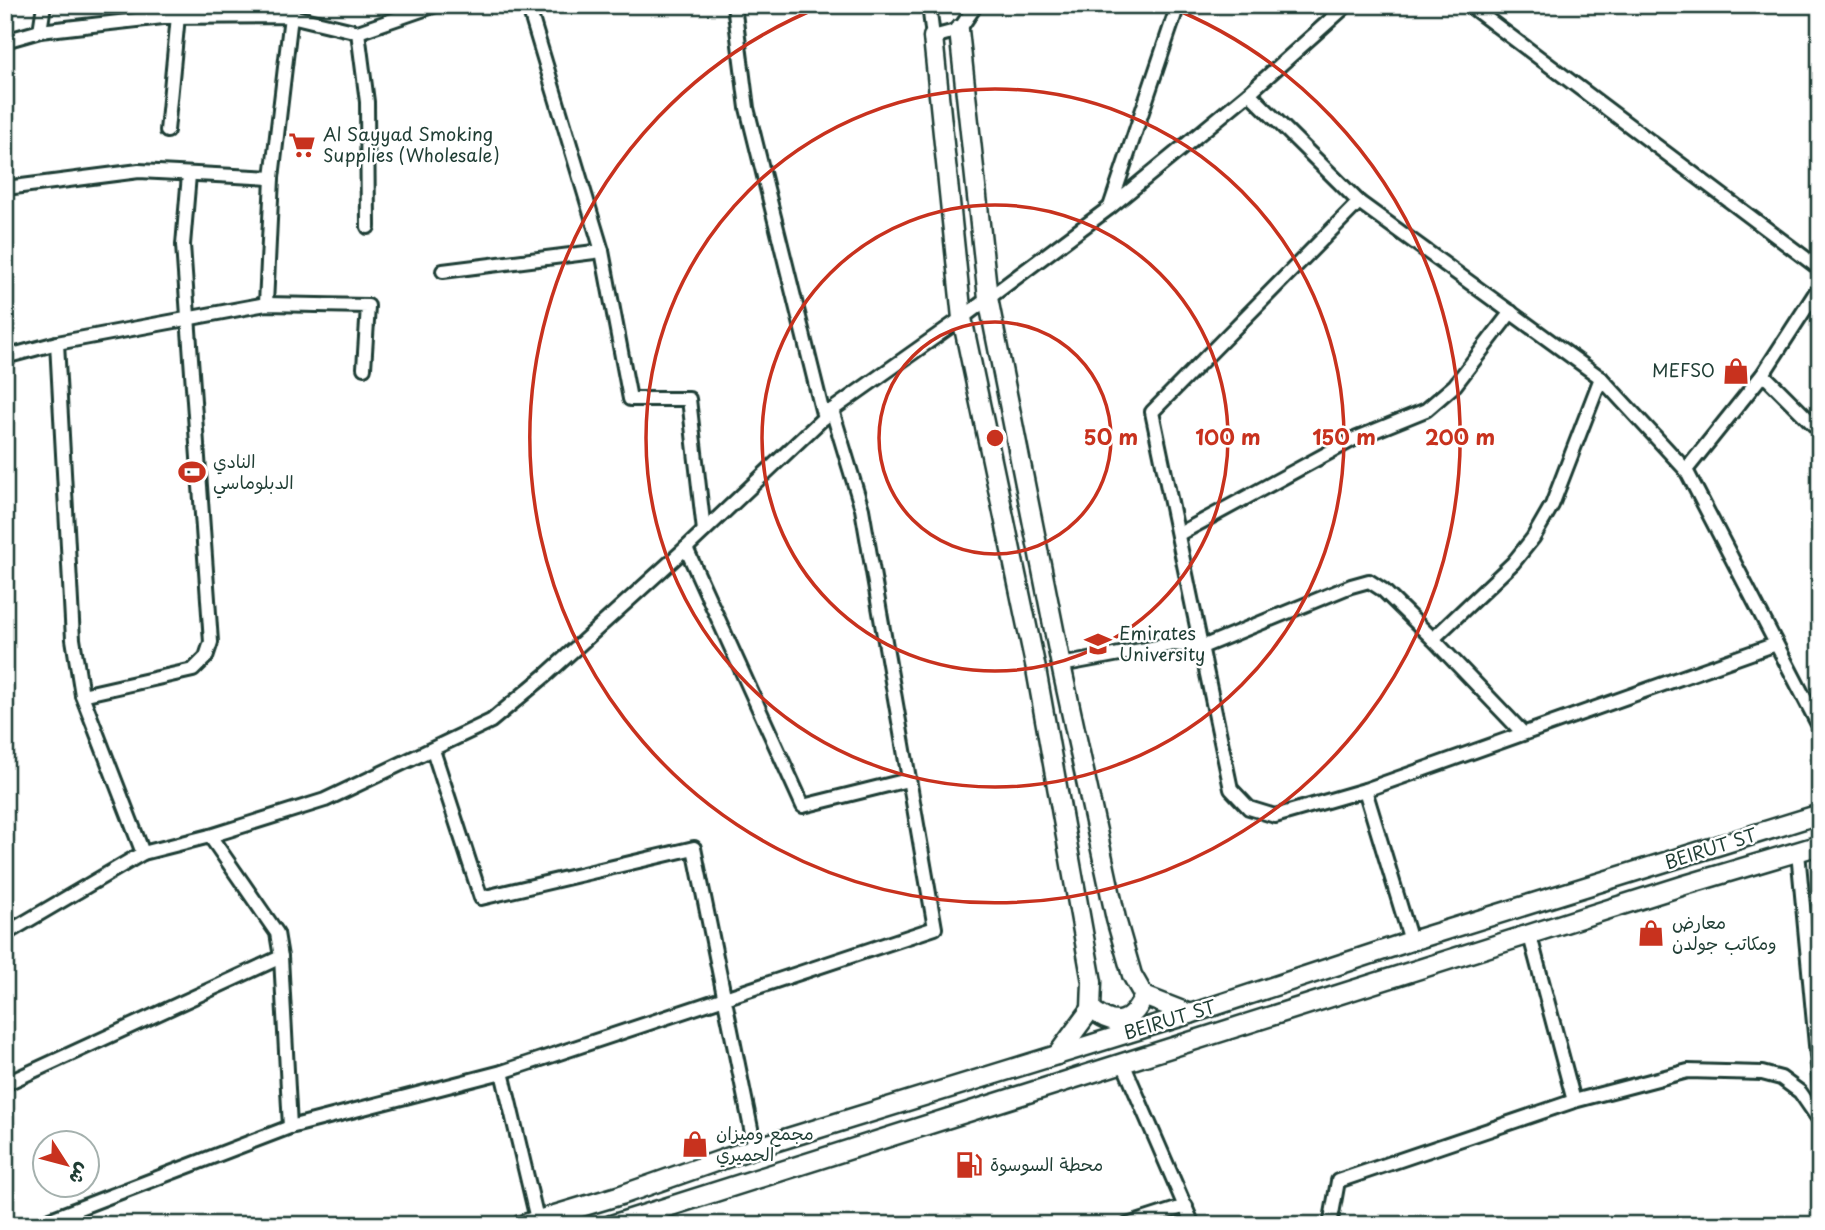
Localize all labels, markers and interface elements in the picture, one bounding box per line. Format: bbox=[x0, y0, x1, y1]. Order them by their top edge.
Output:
place label: Al Sayyad Smoking Supplies (Wholesale) bbox=[323, 120, 500, 168]
supermarket icon: Al Sayyad Smoking Supplies (Wholesale) bbox=[287, 130, 317, 160]
place label: MEFSO bbox=[1652, 356, 1715, 383]
shop icon: MEFSO bbox=[1721, 356, 1751, 386]
text: 50 m bbox=[1084, 420, 1138, 452]
text: 100 m bbox=[1195, 420, 1261, 452]
text: 150 m bbox=[1312, 420, 1376, 452]
text: 200 m bbox=[1425, 420, 1495, 452]
centre of rings bbox=[983, 426, 1007, 450]
place label: النادي الدبلوماسي bbox=[213, 447, 294, 499]
sports icon: النادي الدبلوماسي bbox=[177, 457, 207, 487]
place label: Emirates University bbox=[1119, 619, 1205, 667]
school or university icon: Emirates University bbox=[1083, 629, 1113, 659]
street label: BEIRUT ST bbox=[1661, 820, 1761, 875]
place label: معارض ومكاتب جولدن bbox=[1672, 908, 1777, 956]
shop icon: معارض ومكاتب جولدن bbox=[1636, 918, 1666, 948]
street label: BEIRUT ST bbox=[1120, 992, 1220, 1045]
place label: مجمع وميزان الحميري bbox=[716, 1119, 814, 1168]
north arrow bbox=[32, 1128, 102, 1198]
shop icon: مجمع وميزان الحميري bbox=[680, 1129, 710, 1159]
fuel station icon: محطة السوسوة bbox=[954, 1150, 984, 1180]
place label: محطة السوسوة bbox=[990, 1150, 1103, 1177]
text: ش bbox=[63, 1158, 98, 1191]

